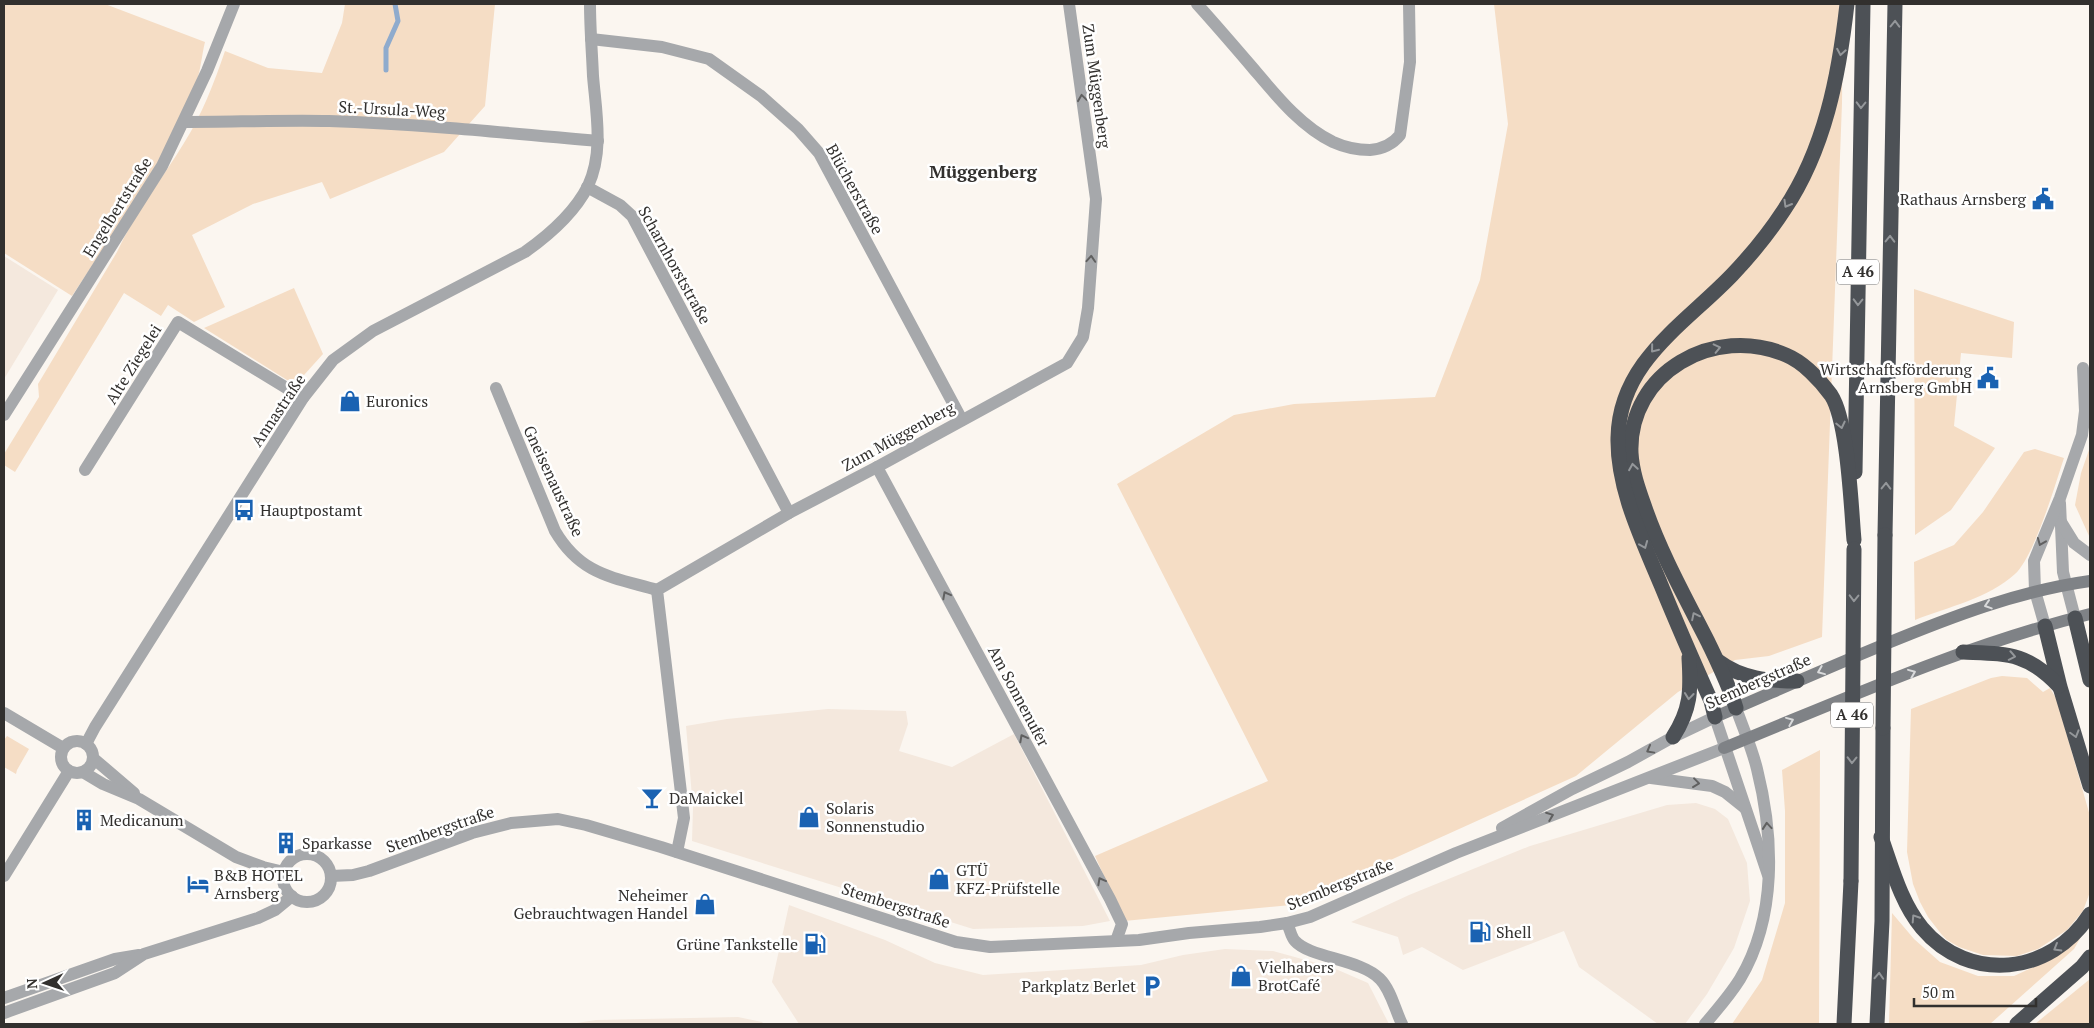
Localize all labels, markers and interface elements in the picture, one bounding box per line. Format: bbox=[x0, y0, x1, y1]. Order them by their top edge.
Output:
one-way arrow bbox=[1890, 20, 1900, 28]
street label: Zum Müggenberg bbox=[1077, 22, 1117, 150]
one-way arrow bbox=[1836, 48, 1846, 56]
one-way arrow bbox=[1077, 94, 1088, 102]
street label: St.-Ursula-Weg bbox=[338, 95, 447, 123]
one-way arrow bbox=[1856, 101, 1867, 109]
street label: Blücherstraße bbox=[821, 140, 889, 238]
street label: Engelbertstraße bbox=[77, 153, 157, 261]
district label: Müggenberg bbox=[929, 159, 1038, 183]
public building icon: Rathaus Arnsberg bbox=[2030, 186, 2056, 212]
place label: Rathaus Arnsberg bbox=[1900, 188, 2027, 210]
one-way arrow bbox=[1783, 199, 1793, 208]
street label: Scharnhorststraße bbox=[633, 202, 717, 328]
one-way arrow bbox=[1885, 235, 1896, 243]
one-way arrow bbox=[1086, 255, 1097, 263]
road number: A 46 bbox=[1837, 260, 1879, 284]
one-way arrow bbox=[1853, 299, 1863, 307]
street label: Alte Ziegelei bbox=[100, 320, 166, 408]
one-way arrow bbox=[1651, 343, 1660, 352]
one-way arrow bbox=[1713, 343, 1722, 354]
place label: Wirtschaftsförderung Arnsberg GmbH bbox=[1820, 358, 1973, 398]
public building icon: Wirtschaftsförderung Arnsberg GmbH bbox=[1975, 365, 2001, 391]
street label: Annastraße bbox=[246, 369, 310, 451]
shop icon: Euronics bbox=[337, 388, 363, 414]
place label: Euronics bbox=[366, 390, 428, 412]
street label: Zum Müggenberg bbox=[838, 396, 959, 476]
one-way arrow bbox=[1835, 420, 1846, 429]
street label: Gneisenaustraße bbox=[519, 422, 589, 540]
one-way arrow bbox=[1629, 462, 1639, 471]
one-way arrow bbox=[1881, 482, 1891, 490]
bus stop icon: Hauptpostamt bbox=[231, 497, 257, 523]
place label: Hauptpostamt bbox=[260, 499, 362, 521]
one-way arrow bbox=[2037, 537, 2047, 546]
one-way arrow bbox=[1639, 541, 1649, 549]
one-way arrow bbox=[942, 591, 952, 600]
one-way arrow bbox=[1849, 594, 1859, 602]
one-way arrow bbox=[1985, 599, 1993, 609]
one-way arrow bbox=[1691, 613, 1701, 622]
street label: Am Sonnenufer bbox=[983, 642, 1055, 751]
street label: Stembergstraße bbox=[1702, 648, 1814, 714]
one-way arrow bbox=[2007, 651, 2016, 661]
one-way arrow bbox=[1817, 665, 1826, 675]
one-way arrow bbox=[1907, 668, 1916, 679]
one-way arrow bbox=[1684, 693, 1695, 701]
road number: A 46 bbox=[1831, 702, 1873, 728]
one-way arrow bbox=[1785, 717, 1794, 727]
one-way arrow bbox=[2069, 729, 2079, 737]
one-way arrow bbox=[1020, 734, 1030, 743]
one-way arrow bbox=[1647, 743, 1656, 753]
one-way arrow bbox=[1847, 757, 1857, 765]
one-way arrow bbox=[1693, 777, 1701, 788]
bar icon: DaMaickel bbox=[639, 785, 665, 811]
place label: DaMaickel bbox=[669, 787, 744, 809]
place label: Solaris Sonnenstudio bbox=[826, 797, 925, 837]
street label: Stembergstraße bbox=[383, 800, 497, 858]
shop icon: Solaris Sonnenstudio bbox=[796, 804, 822, 830]
building icon: Medicanum bbox=[71, 807, 97, 833]
place label: Medicanum bbox=[100, 809, 184, 831]
one-way arrow bbox=[1545, 812, 1554, 822]
one-way arrow bbox=[1762, 822, 1773, 830]
building icon: Sparkasse bbox=[273, 830, 299, 856]
place label: Sparkasse bbox=[302, 832, 372, 854]
street label: Stembergstraße bbox=[1283, 853, 1397, 915]
place label: GTÜ KFZ-Prüfstelle bbox=[956, 859, 1060, 899]
place label: B&B HOTEL Arnsberg bbox=[214, 864, 303, 904]
shop icon: GTÜ KFZ-Prüfstelle bbox=[926, 866, 952, 892]
hotel icon: B&B HOTEL Arnsberg bbox=[185, 871, 211, 897]
street label: Stembergstraße bbox=[839, 877, 953, 933]
one-way arrow bbox=[1097, 877, 1107, 886]
place label: Neheimer Gebrauchtwagen Handel bbox=[513, 884, 689, 924]
shop icon: Neheimer Gebrauchtwagen Handel bbox=[692, 891, 718, 917]
one-way arrow bbox=[1912, 915, 1921, 924]
fuel station icon: Shell bbox=[1467, 919, 1493, 945]
place label: Shell bbox=[1496, 921, 1532, 943]
fuel station icon: Grüne Tankstelle bbox=[802, 931, 828, 957]
place label: Grüne Tankstelle bbox=[676, 933, 798, 955]
one-way arrow bbox=[2053, 942, 2062, 952]
place label: Vielhabers BrotCafé bbox=[1258, 956, 1334, 996]
north arrow bbox=[20, 958, 70, 1008]
shop icon: Vielhabers BrotCafé bbox=[1228, 963, 1254, 989]
one-way arrow bbox=[1874, 971, 1885, 979]
parking icon: Parkplatz Berlet bbox=[1139, 973, 1165, 999]
place label: Parkplatz Berlet bbox=[1022, 975, 1136, 997]
scale bar bbox=[1914, 976, 2036, 1008]
text: N bbox=[22, 978, 41, 990]
text: 50 m bbox=[1922, 982, 1955, 1002]

